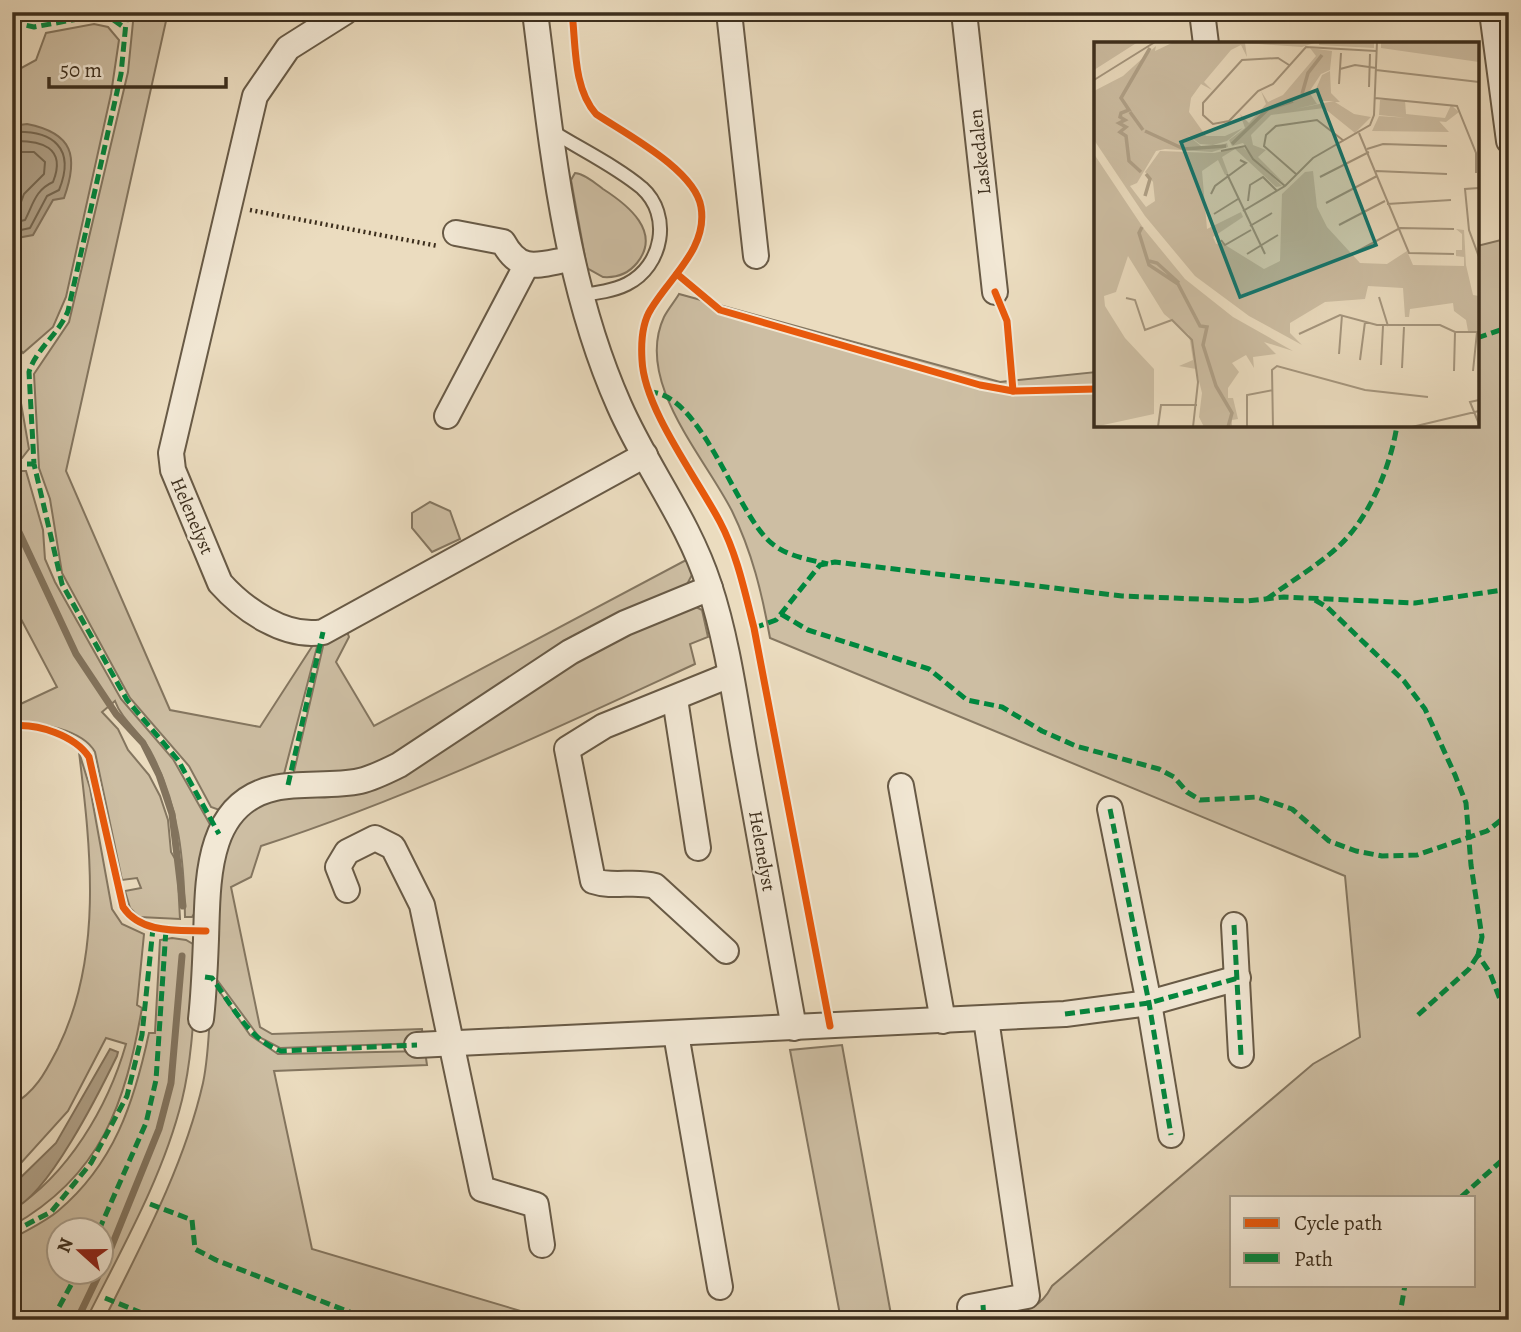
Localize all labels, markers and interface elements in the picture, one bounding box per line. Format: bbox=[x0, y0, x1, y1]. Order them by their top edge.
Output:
inset map bbox=[1094, 42, 1479, 427]
scale bar bbox=[49, 46, 226, 90]
text: 50 m bbox=[60, 56, 102, 84]
street label: Laskedalen bbox=[963, 108, 997, 196]
street label: Helenelyst bbox=[164, 473, 220, 559]
street label: Helenelyst bbox=[742, 809, 782, 893]
legend bbox=[1230, 1196, 1476, 1286]
text: Cycle path bbox=[1294, 1209, 1383, 1237]
north arrow bbox=[46, 1216, 116, 1286]
text: N bbox=[50, 1234, 80, 1256]
text: Path bbox=[1294, 1245, 1333, 1273]

